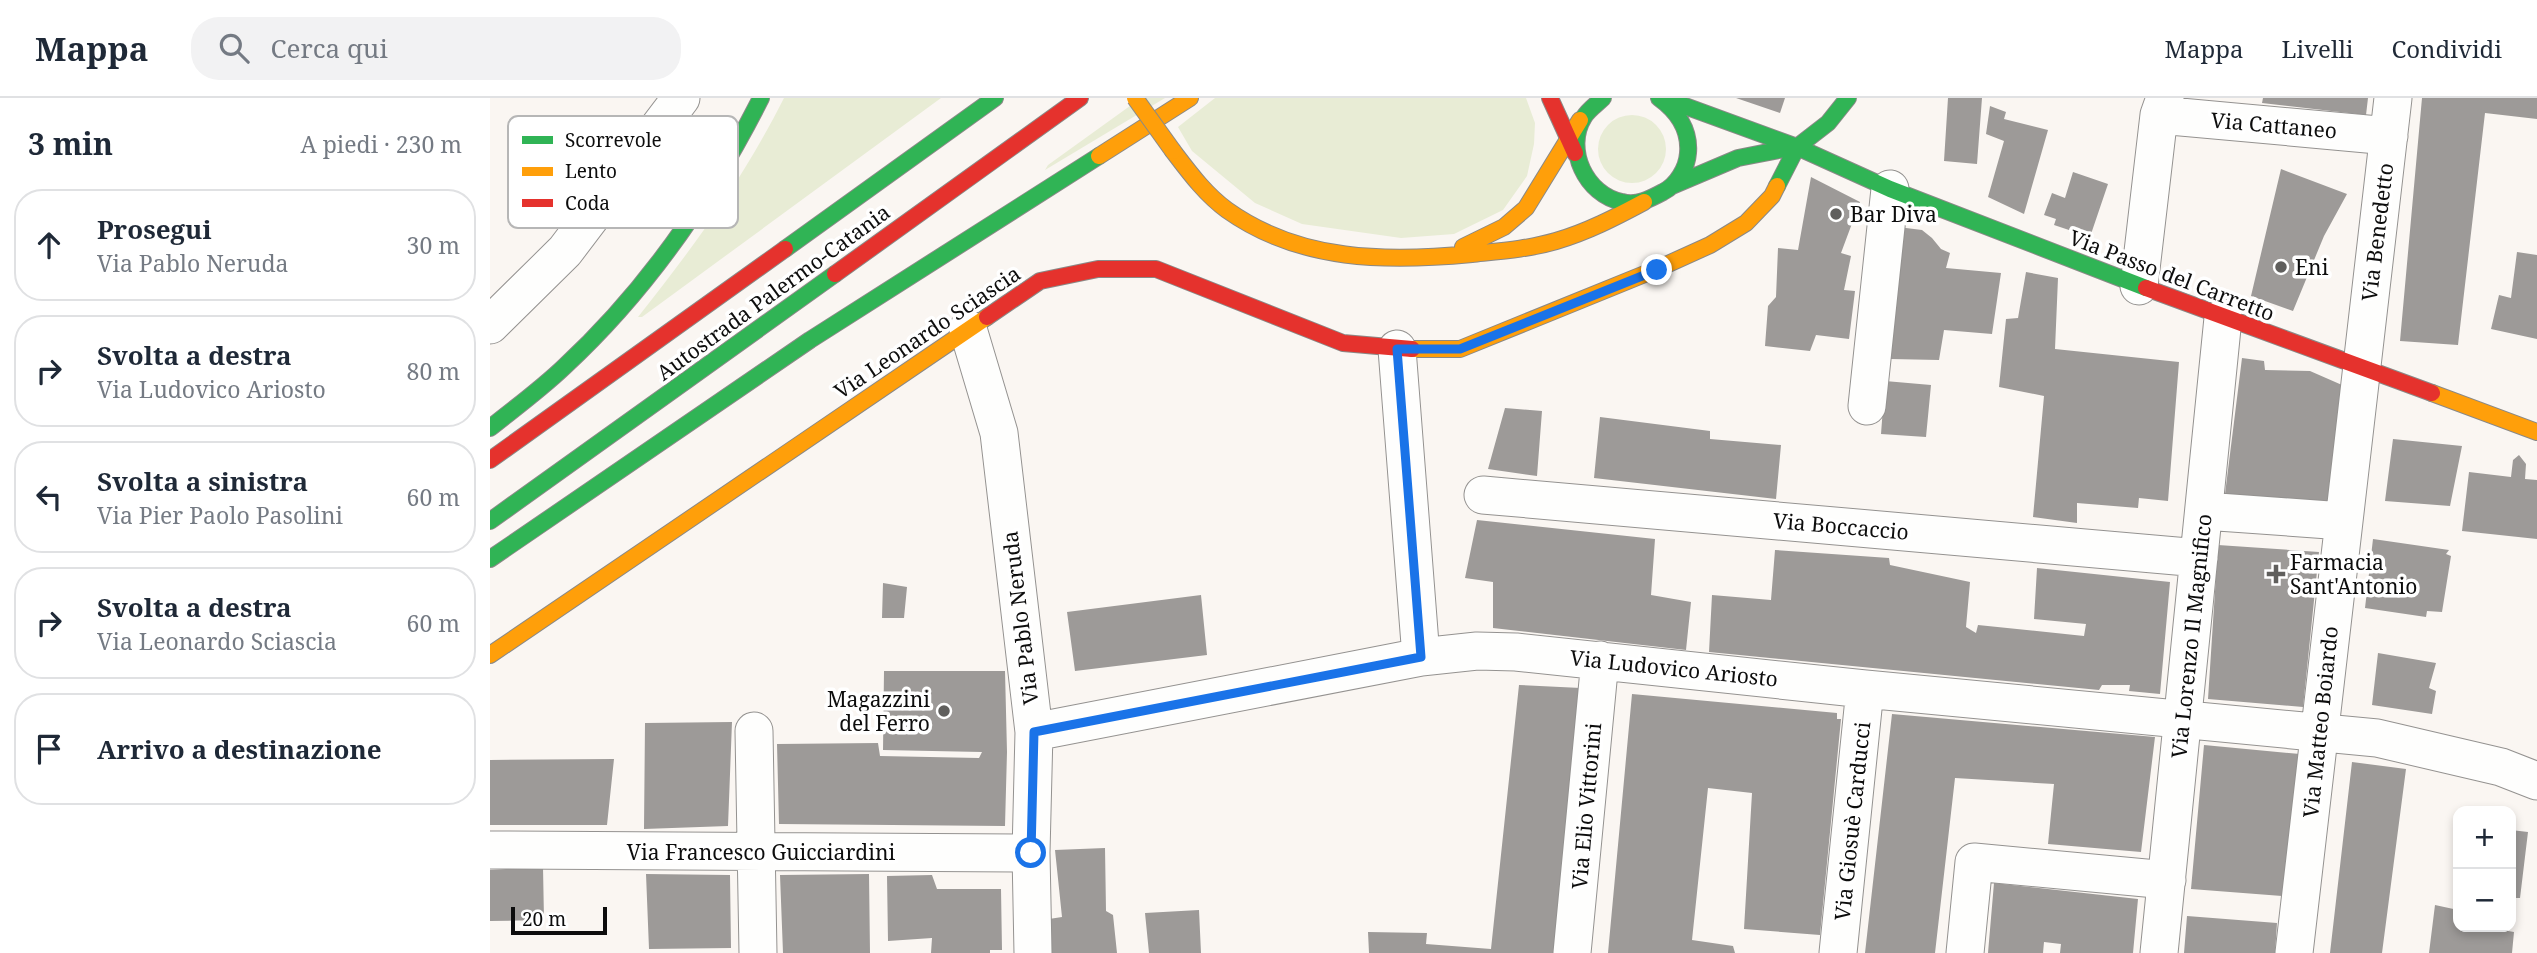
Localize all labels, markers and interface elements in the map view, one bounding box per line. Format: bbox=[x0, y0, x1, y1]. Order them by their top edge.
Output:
search box bbox=[191, 17, 681, 80]
text: Mappa bbox=[35, 26, 149, 71]
icon: search bbox=[215, 29, 253, 67]
text: Cerca qui bbox=[271, 30, 388, 66]
text: Mappa bbox=[2165, 32, 2244, 65]
text: Livelli bbox=[2282, 32, 2354, 65]
text: Condividi bbox=[2392, 32, 2502, 65]
street label: Via Cattaneo bbox=[2210, 106, 2338, 144]
legend bbox=[508, 116, 738, 228]
text: 3 min bbox=[28, 123, 113, 164]
text: Scorrevole bbox=[565, 127, 662, 153]
text: A piedi · 230 m bbox=[301, 128, 462, 160]
text: Lento bbox=[565, 158, 617, 184]
street label: Via Benedetto bbox=[2355, 161, 2399, 303]
text: Coda bbox=[565, 190, 610, 216]
street label: Autostrada Palermo-Catania bbox=[651, 198, 895, 386]
place label: Bar Diva bbox=[1850, 200, 1937, 228]
marker: Bar Diva bbox=[1828, 206, 1844, 222]
text: Prosegui bbox=[97, 211, 212, 247]
street label: Via Passo del Carretto bbox=[2065, 223, 2279, 327]
icon: ahead bbox=[30, 226, 68, 264]
text: 30 m bbox=[407, 229, 460, 261]
text: Via Pablo Neruda bbox=[97, 247, 289, 279]
place label: Eni bbox=[2295, 253, 2329, 281]
route end bbox=[1641, 254, 1672, 285]
street label: Via Leonardo Sciascia bbox=[828, 259, 1026, 405]
marker: Eni bbox=[2273, 259, 2289, 275]
text: Svolta a destra bbox=[97, 337, 292, 373]
icon: right bbox=[30, 352, 68, 390]
text: 80 m bbox=[407, 355, 460, 387]
text: Via Ludovico Ariosto bbox=[97, 373, 326, 405]
text: Svolta a sinistra bbox=[97, 463, 308, 499]
icon: left bbox=[30, 478, 68, 516]
text: 60 m bbox=[407, 481, 460, 513]
text: Via Pier Paolo Pasolini bbox=[97, 499, 343, 531]
street label: Via Boccaccio bbox=[1772, 506, 1910, 546]
street label: Via Lorenzo Il Magnifico bbox=[2164, 512, 2218, 760]
street label: Via Pablo Neruda bbox=[995, 530, 1045, 706]
place label: Farmacia Sant'Antonio bbox=[2290, 548, 2417, 600]
marker: Farmacia Sant'Antonio bbox=[2268, 566, 2284, 582]
text: Svolta a destra bbox=[97, 589, 292, 625]
icon: right bbox=[30, 604, 68, 642]
text: 60 m bbox=[407, 607, 460, 639]
text: Via Leonardo Sciascia bbox=[97, 625, 337, 657]
street label: Via Matteo Boiardo bbox=[2296, 625, 2344, 819]
street label: Via Ludovico Ariosto bbox=[1569, 643, 1779, 693]
place label: Magazzini del Ferro bbox=[827, 685, 930, 737]
marker: Magazzini del Ferro bbox=[936, 703, 952, 719]
street label: Via Giosuè Carducci bbox=[1828, 720, 1876, 922]
street label: Via Elio Vittorini bbox=[1565, 721, 1607, 890]
icon: arrive bbox=[30, 730, 68, 768]
text: Arrivo a destinazione bbox=[97, 731, 382, 767]
map controls bbox=[2453, 806, 2516, 932]
button: + bbox=[2453, 806, 2516, 869]
route start bbox=[1015, 837, 1046, 868]
street label: Via Francesco Guicciardini bbox=[627, 838, 895, 866]
button: − bbox=[2453, 869, 2516, 932]
scale bar bbox=[511, 904, 607, 936]
text: 20 m bbox=[522, 906, 566, 932]

